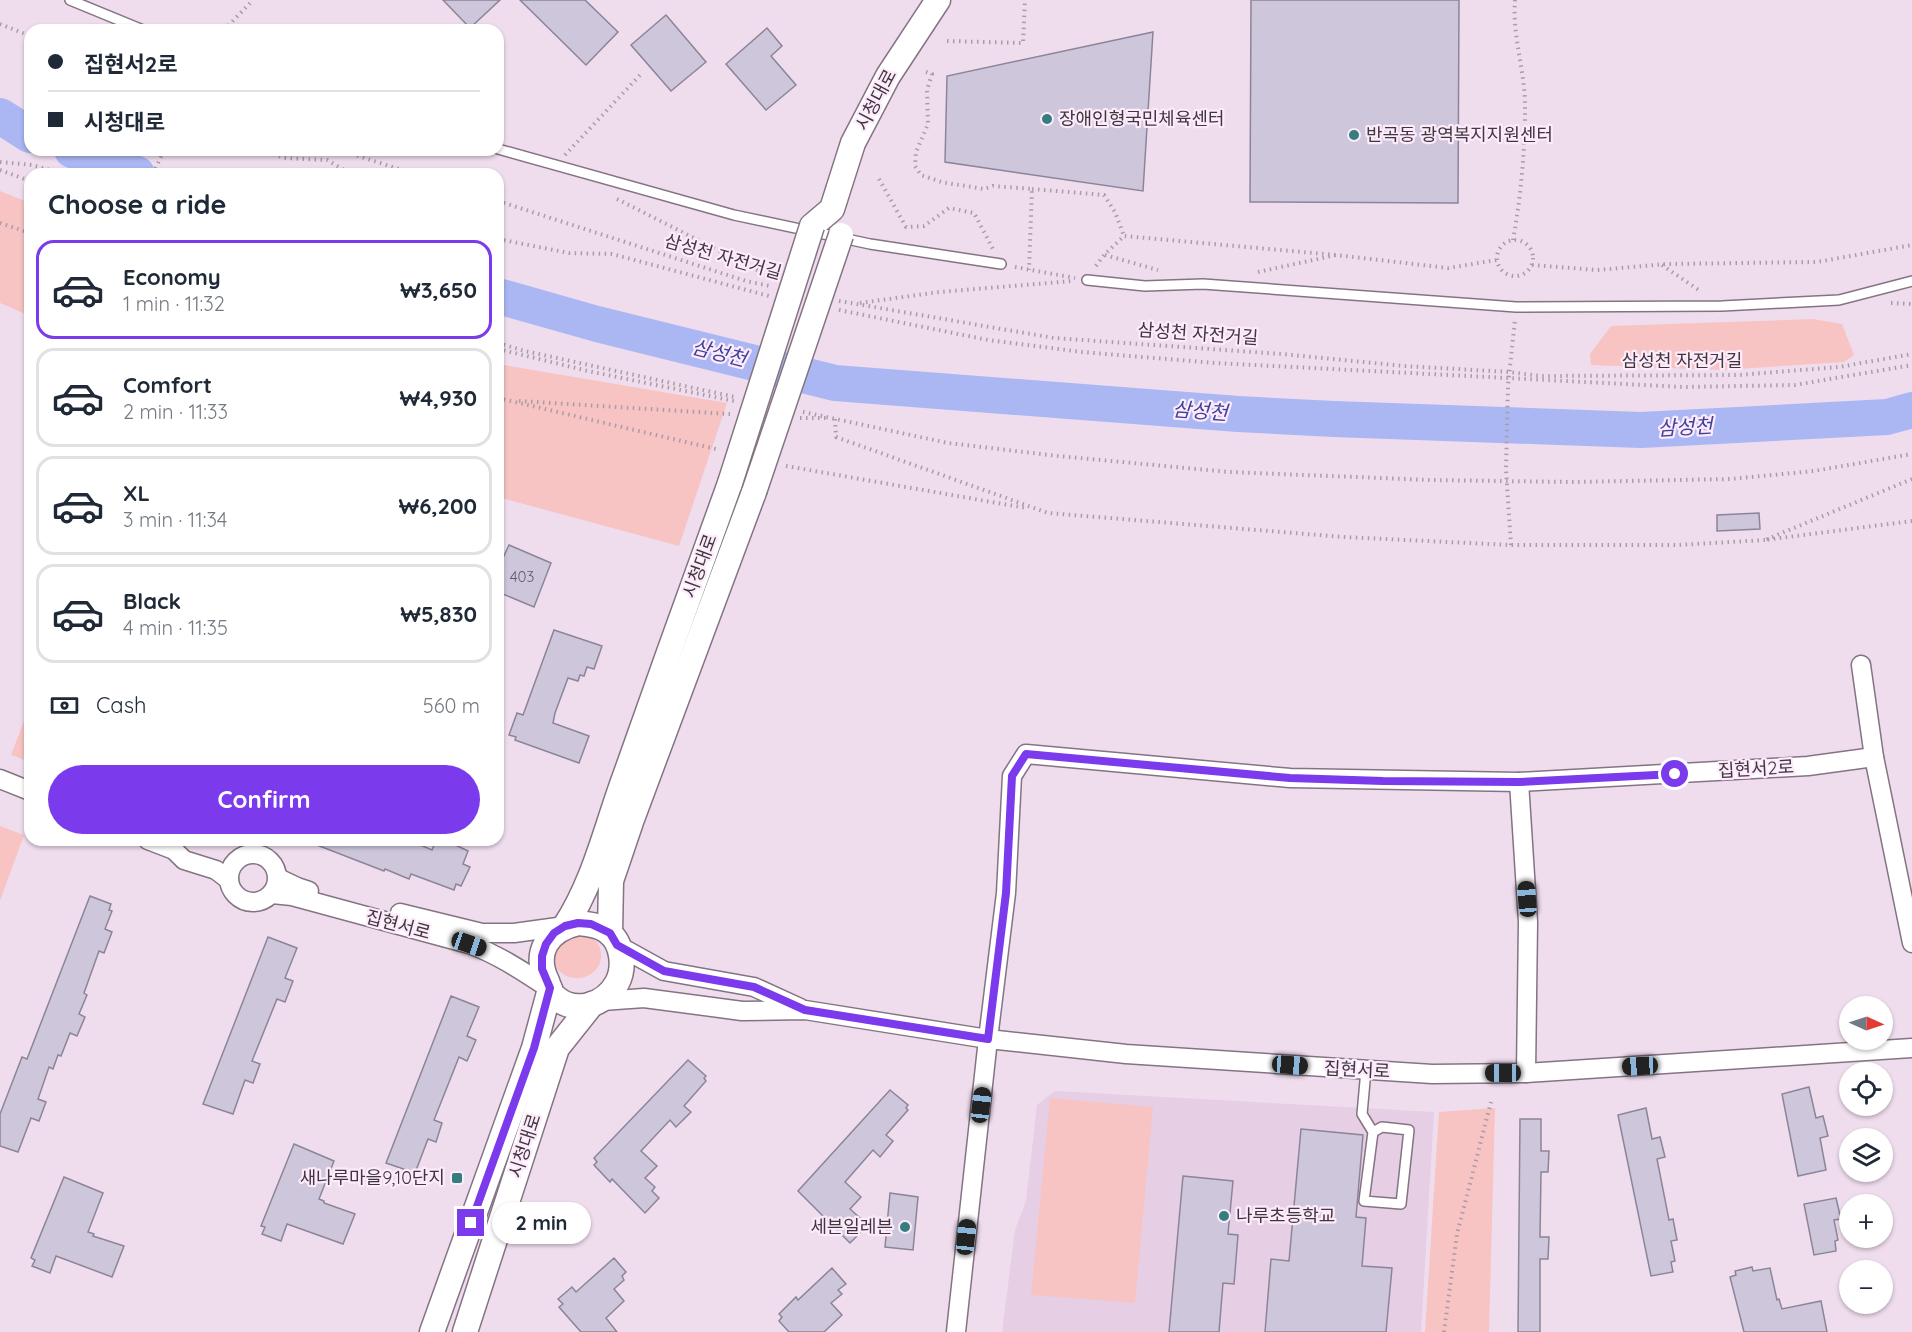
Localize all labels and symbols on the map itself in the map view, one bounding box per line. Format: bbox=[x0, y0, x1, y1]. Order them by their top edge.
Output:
street label: 시청대로 bbox=[850, 65, 901, 134]
place label: 장애인형국민체육센터 bbox=[1059, 107, 1225, 130]
marker: 장애인형국민체육센터 bbox=[1040, 112, 1054, 126]
place label: 반곡동 광역복지지원센터 bbox=[1366, 123, 1553, 146]
marker: 반곡동 광역복지지원센터 bbox=[1347, 128, 1361, 142]
street label: 삼성천 자전거길 bbox=[662, 229, 784, 284]
street label: 삼성천 자전거길 bbox=[1137, 318, 1259, 349]
water label: 삼성천 bbox=[689, 334, 751, 372]
street label: 삼성천 자전거길 bbox=[1622, 349, 1742, 372]
water label: 삼성천 bbox=[1172, 396, 1231, 425]
water label: 삼성천 bbox=[1657, 412, 1716, 440]
street label: 시청대로 bbox=[677, 531, 722, 601]
house number: 403 bbox=[510, 567, 534, 586]
street label: 집현서2로 bbox=[1717, 755, 1795, 782]
route start bbox=[1661, 760, 1688, 787]
car bbox=[1517, 880, 1537, 918]
street label: 집현서로 bbox=[363, 905, 433, 944]
car bbox=[449, 930, 489, 958]
north arrow bbox=[1839, 996, 1893, 1050]
car bbox=[1271, 1055, 1309, 1075]
street label: 집현서로 bbox=[1323, 1056, 1391, 1083]
car bbox=[1622, 1056, 1658, 1076]
car bbox=[1485, 1064, 1521, 1082]
car bbox=[970, 1086, 992, 1124]
street label: 시청대로 bbox=[503, 1111, 546, 1181]
place label: 새나루마을9,10단지 bbox=[299, 1166, 445, 1189]
marker: 새나루마을9,10단지 bbox=[450, 1171, 464, 1185]
callout: 2 min bbox=[492, 1202, 591, 1244]
place label: 나루초등학교 bbox=[1236, 1204, 1335, 1227]
route end bbox=[457, 1209, 484, 1236]
marker: 나루초등학교 bbox=[1217, 1209, 1231, 1223]
place label: 세븐일레븐 bbox=[810, 1215, 893, 1238]
car bbox=[955, 1218, 977, 1256]
marker: 세븐일레븐 bbox=[898, 1220, 912, 1234]

